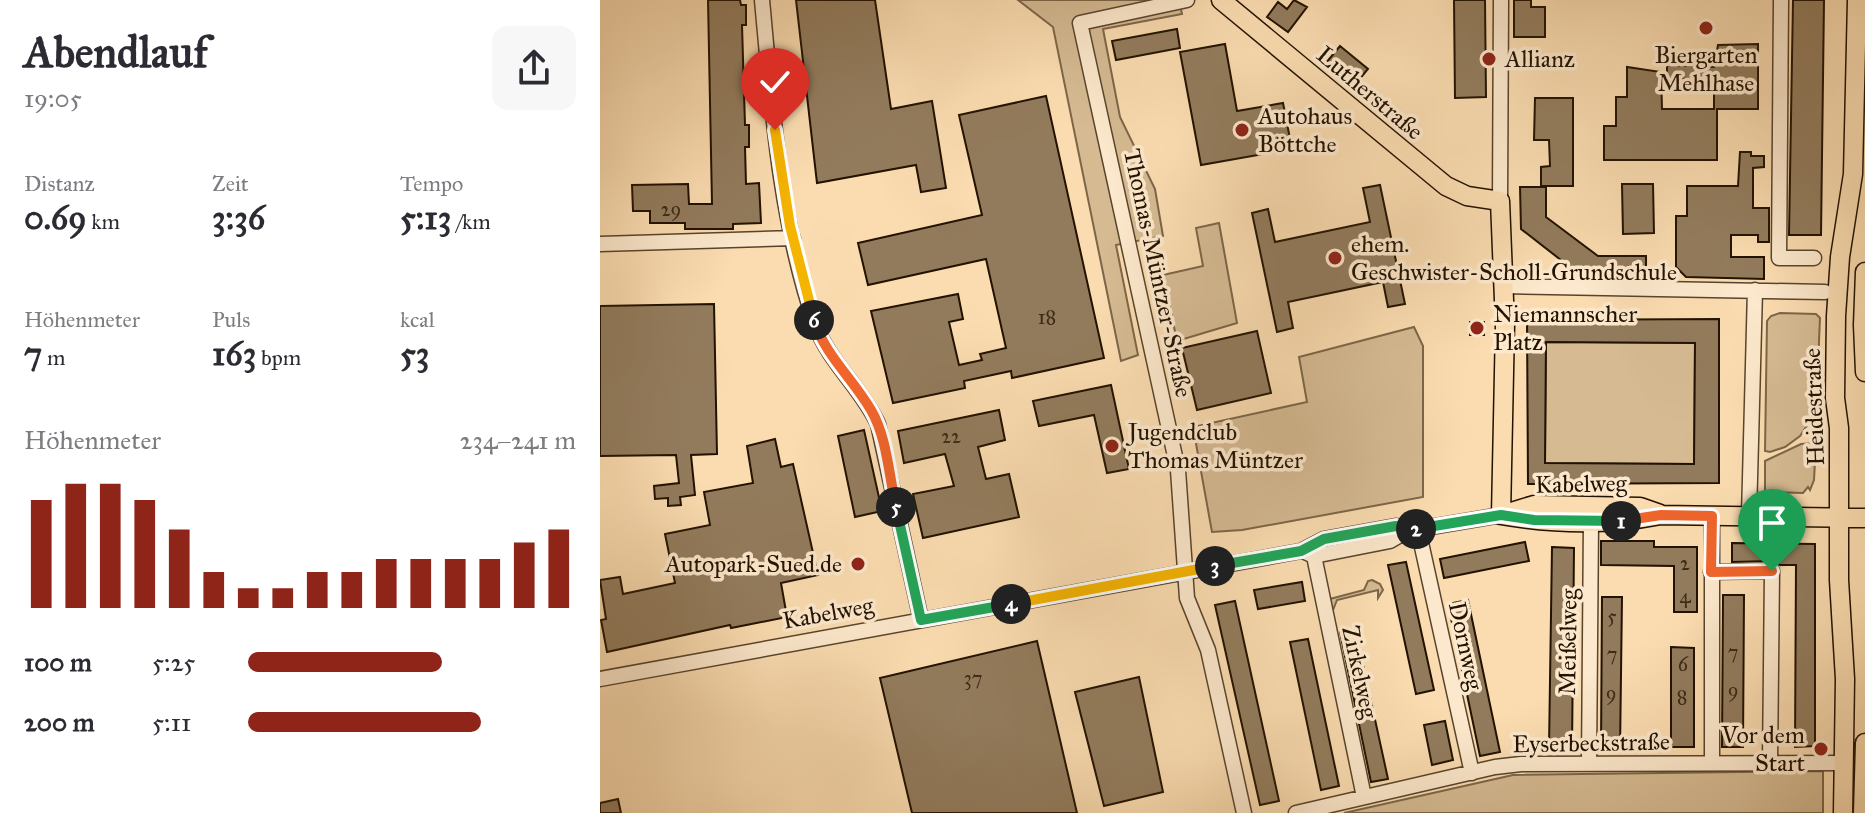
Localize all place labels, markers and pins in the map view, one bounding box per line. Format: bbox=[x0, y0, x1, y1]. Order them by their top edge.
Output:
marker: Biergarten Mehlhase bbox=[1697, 19, 1715, 37]
place label: Biergarten Mehlhase bbox=[1654, 40, 1758, 98]
place label: Allianz bbox=[1504, 44, 1575, 74]
pin bbox=[741, 48, 809, 130]
marker: Allianz bbox=[1480, 50, 1498, 68]
place label: Autohaus Böttche bbox=[1257, 101, 1352, 159]
marker: Autohaus Böttche bbox=[1233, 121, 1251, 139]
place label: ehem. Geschwister-Scholl-Grundschule bbox=[1351, 229, 1677, 287]
marker: ehem. Geschwister-Scholl-Grundschule bbox=[1326, 249, 1344, 267]
place label: Niemannscher Platz bbox=[1493, 299, 1637, 357]
pin: 6 bbox=[794, 300, 834, 340]
marker: Niemannscher Platz bbox=[1468, 319, 1486, 337]
place label: Jugendclub Thomas Müntzer bbox=[1125, 417, 1303, 475]
marker: Jugendclub Thomas Müntzer bbox=[1103, 437, 1121, 455]
pin: 5 bbox=[876, 487, 916, 527]
pin bbox=[1738, 489, 1806, 571]
pin: 1 bbox=[1601, 501, 1641, 541]
pin: 2 bbox=[1396, 509, 1436, 549]
pin: 3 bbox=[1195, 546, 1235, 586]
place label: Autopark-Sued.de bbox=[664, 549, 842, 579]
marker: Autopark-Sued.de bbox=[849, 555, 867, 573]
pin: 4 bbox=[991, 584, 1031, 624]
place label: Vor dem Start bbox=[1720, 720, 1806, 778]
marker: Vor dem Start bbox=[1812, 740, 1830, 758]

